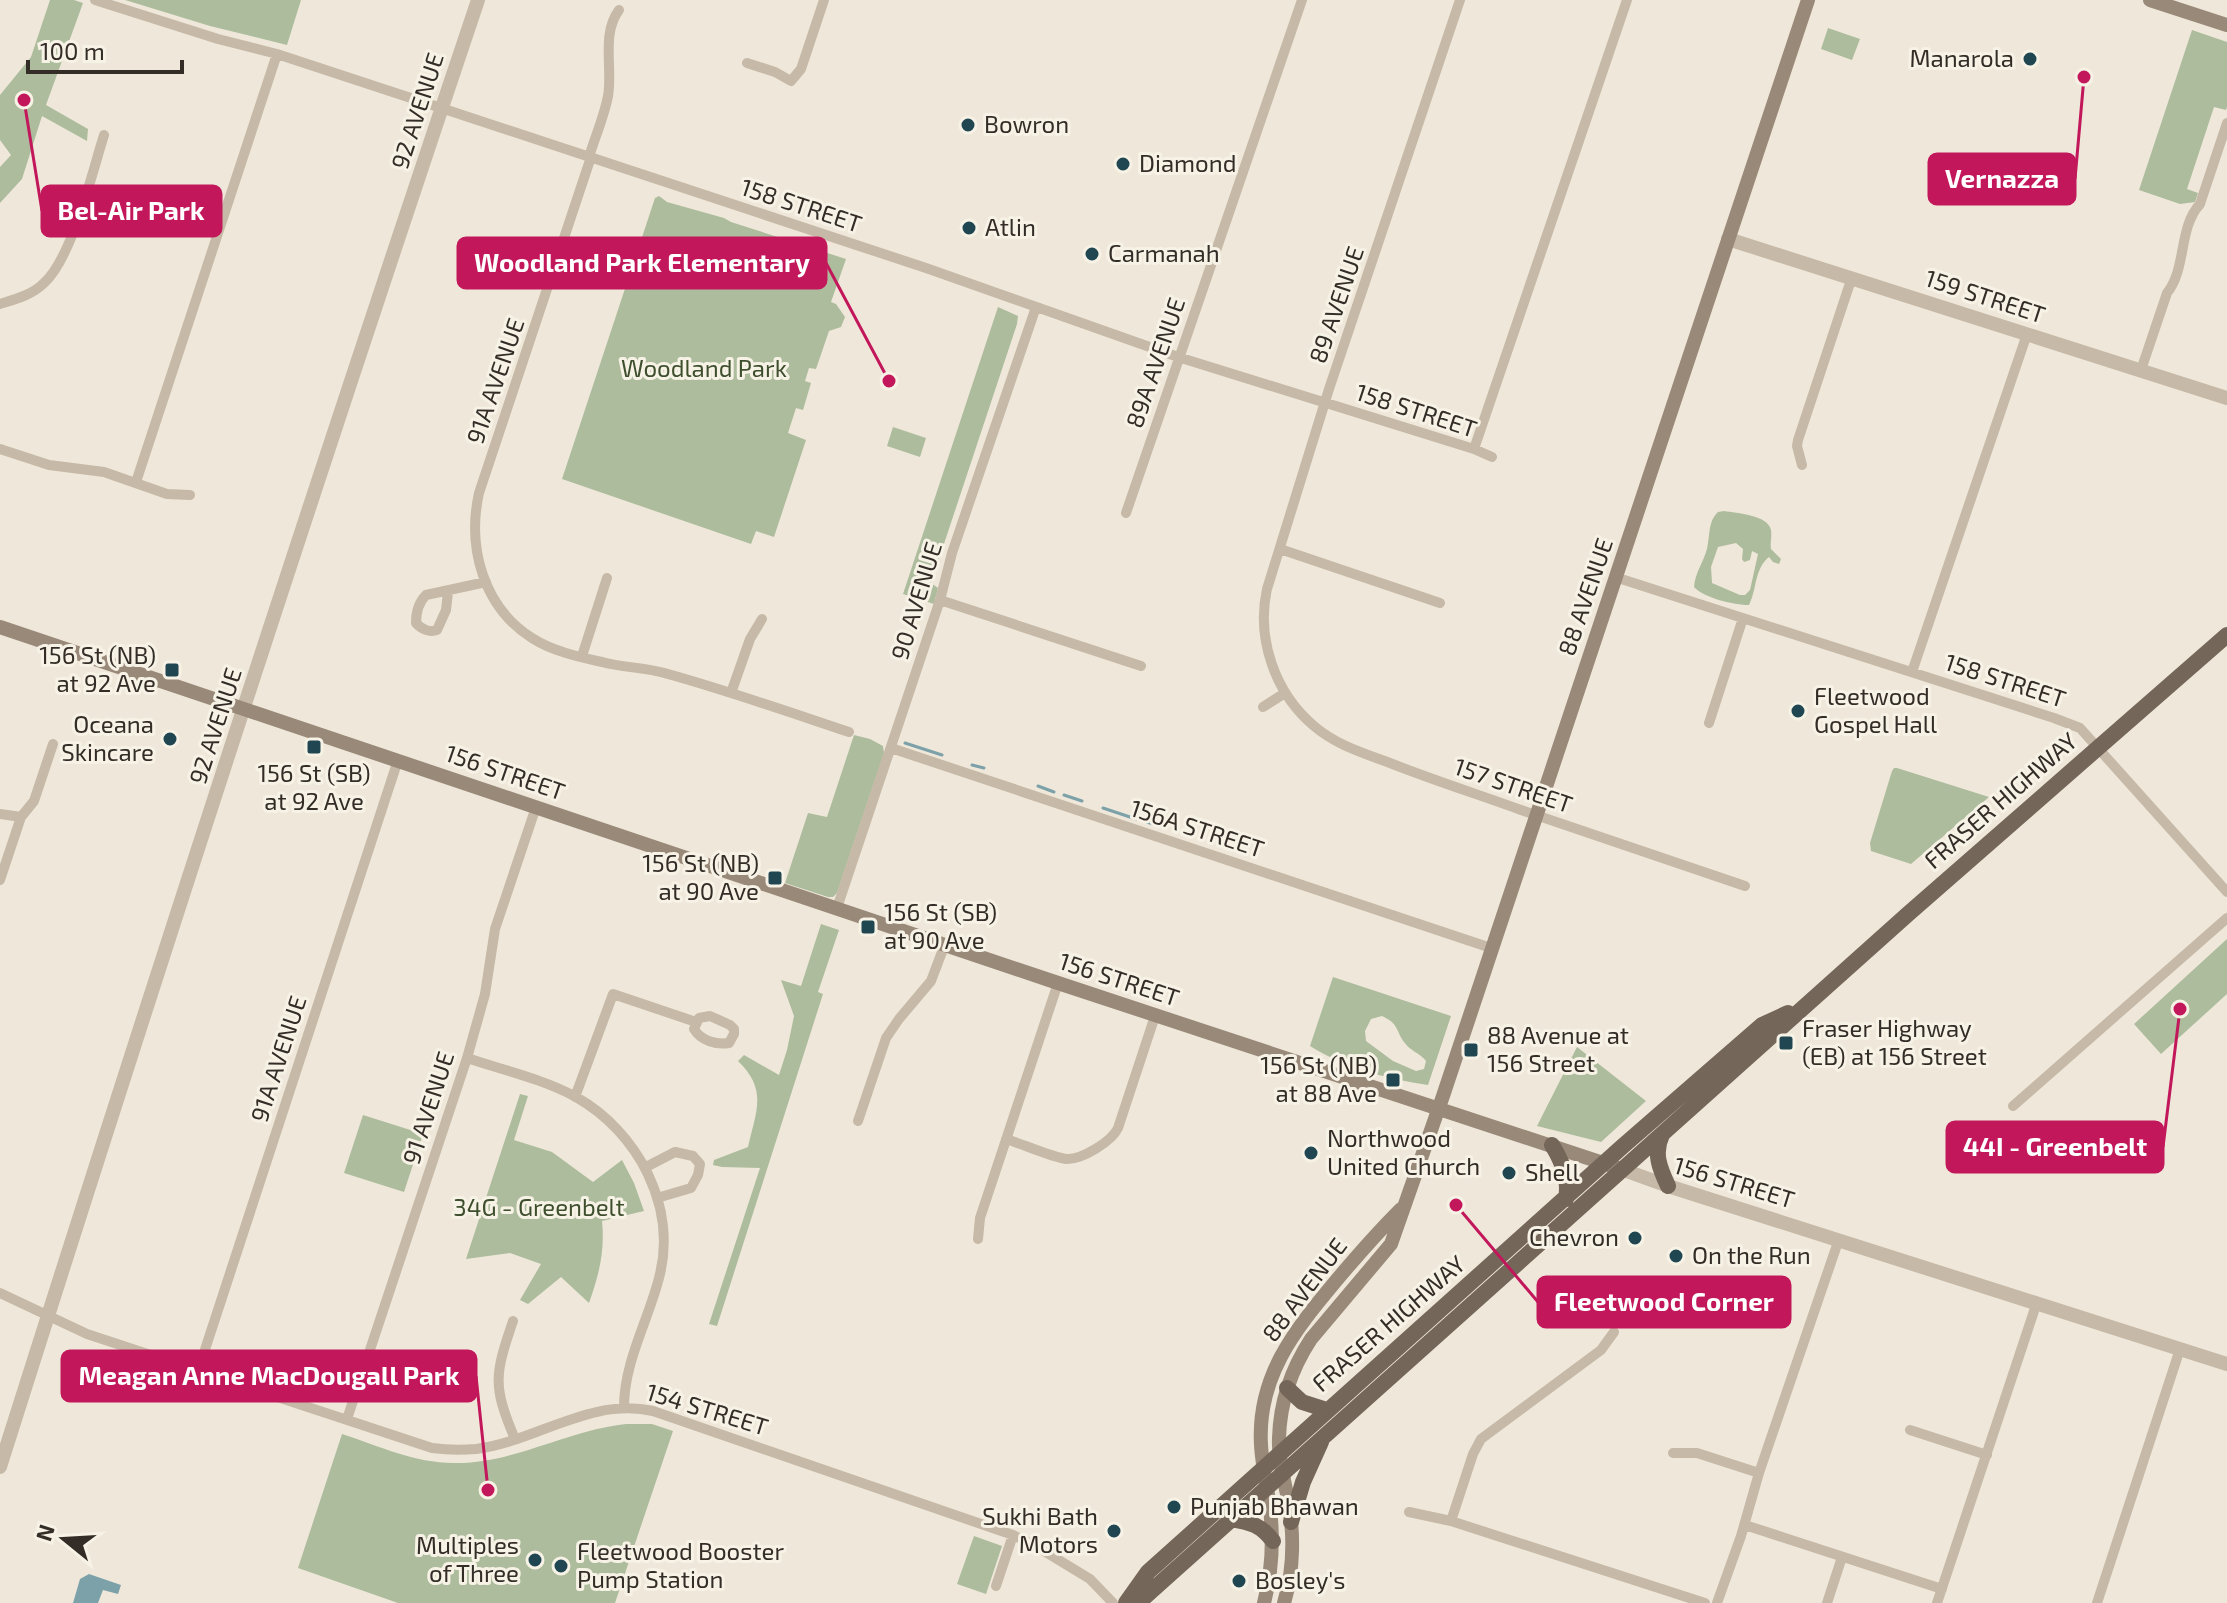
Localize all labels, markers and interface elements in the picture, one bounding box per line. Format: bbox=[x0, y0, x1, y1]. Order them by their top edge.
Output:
scale bar bbox=[28, 24, 182, 74]
text: 100 m bbox=[40, 36, 105, 65]
place label: Manarola bbox=[1909, 43, 2014, 72]
street label: 92 AVENUE bbox=[384, 49, 449, 172]
marker: Manarola bbox=[2021, 50, 2039, 68]
place label: Bowron bbox=[984, 109, 1069, 138]
marker: Bowron bbox=[959, 116, 977, 134]
place label: Diamond bbox=[1139, 148, 1236, 177]
callout: Vernazza bbox=[1929, 154, 2075, 204]
marker: Diamond bbox=[1114, 155, 1132, 173]
text: Vernazza bbox=[1945, 162, 2059, 193]
street label: 158 STREET bbox=[737, 171, 866, 238]
callout: Bel-Air Park bbox=[42, 186, 221, 236]
text: Bel-Air Park bbox=[58, 194, 205, 225]
place label: Atlin bbox=[985, 212, 1036, 241]
marker: Atlin bbox=[960, 219, 978, 237]
callout: Woodland Park Elementary bbox=[458, 238, 826, 288]
place label: Carmanah bbox=[1108, 238, 1220, 267]
street label: 89 AVENUE bbox=[1302, 242, 1369, 367]
marker: Carmanah bbox=[1083, 245, 1101, 263]
text: Woodland Park Elementary bbox=[474, 246, 810, 278]
street label: 159 STREET bbox=[1922, 263, 2049, 329]
street label: 89A AVENUE bbox=[1119, 294, 1190, 431]
street label: 91A AVENUE bbox=[460, 314, 530, 447]
park label: Woodland Park bbox=[621, 353, 787, 382]
street label: 158 STREET bbox=[1352, 376, 1481, 443]
street label: 88 AVENUE bbox=[1551, 534, 1618, 659]
street label: 90 AVENUE bbox=[884, 538, 947, 663]
place label: 156 St (NB) at 92 Ave bbox=[39, 640, 156, 697]
street label: 158 STREET bbox=[1941, 646, 2070, 713]
marker: 156 St (NB) at 92 Ave bbox=[163, 661, 181, 679]
street label: 92 AVENUE bbox=[182, 664, 247, 787]
place label: Fleetwood Gospel Hall bbox=[1814, 681, 1937, 738]
marker: Fleetwood Gospel Hall bbox=[1789, 702, 1807, 720]
place label: Oceana Skincare bbox=[61, 709, 154, 766]
street label: FRASER HIGHWAY bbox=[1918, 725, 2083, 874]
marker: Oceana Skincare bbox=[161, 730, 179, 748]
marker: 156 St (SB) at 92 Ave bbox=[305, 738, 323, 756]
street label: 156 STREET bbox=[442, 738, 569, 806]
street label: 157 STREET bbox=[1451, 751, 1576, 818]
place label: 156 St (SB) at 92 Ave bbox=[257, 758, 371, 815]
street label: 156A STREET bbox=[1127, 792, 1268, 863]
place label: 156 St (NB) at 90 Ave bbox=[642, 848, 759, 905]
marker: 156 St (NB) at 90 Ave bbox=[766, 869, 784, 887]
place label: 156 St (SB) at 90 Ave bbox=[884, 897, 997, 954]
marker: 156 St (SB) at 90 Ave bbox=[859, 918, 877, 936]
street label: 156 STREET bbox=[1056, 946, 1183, 1012]
street label: 91A AVENUE bbox=[244, 992, 312, 1125]
place label: Fraser Highway (EB) at 156 Street bbox=[1802, 1013, 1987, 1070]
place label: 88 Avenue at 156 Street bbox=[1487, 1020, 1629, 1077]
marker: Fraser Highway (EB) at 156 Street bbox=[1777, 1034, 1795, 1052]
marker: 88 Avenue at 156 Street bbox=[1462, 1041, 1480, 1059]
street label: 91 AVENUE bbox=[396, 1048, 459, 1167]
place label: 156 St (NB) at 88 Ave bbox=[1260, 1050, 1377, 1107]
marker: 156 St (NB) at 88 Ave bbox=[1384, 1071, 1402, 1089]
callout: 44I - Greenbelt bbox=[1947, 1122, 2163, 1172]
place label: Northwood United Church bbox=[1327, 1123, 1480, 1180]
text: 44I - Greenbelt bbox=[1963, 1130, 2148, 1161]
marker: Northwood United Church bbox=[1302, 1144, 1320, 1162]
street label: 156 STREET bbox=[1671, 1149, 1798, 1214]
place label: Shell bbox=[1525, 1157, 1580, 1186]
marker: Shell bbox=[1500, 1164, 1518, 1182]
park label: 34G - Greenbelt bbox=[453, 1192, 625, 1221]
place label: Chevron bbox=[1529, 1222, 1619, 1251]
marker: Chevron bbox=[1626, 1229, 1644, 1247]
street label: 88 AVENUE bbox=[1255, 1231, 1352, 1347]
place label: On the Run bbox=[1692, 1240, 1811, 1269]
marker: On the Run bbox=[1667, 1247, 1685, 1265]
street label: FRASER HIGHWAY bbox=[1306, 1248, 1471, 1397]
callout: Fleetwood Corner bbox=[1538, 1277, 1790, 1327]
text: Fleetwood Corner bbox=[1554, 1285, 1774, 1316]
callout: Meagan Anne MacDougall Park bbox=[62, 1351, 476, 1401]
text: Meagan Anne MacDougall Park bbox=[79, 1359, 460, 1390]
street label: 154 STREET bbox=[643, 1376, 772, 1441]
place label: Punjab Bhawan bbox=[1190, 1491, 1359, 1520]
marker: Punjab Bhawan bbox=[1165, 1498, 1183, 1516]
north arrow bbox=[24, 1499, 104, 1579]
place label: Sukhi Bath Motors bbox=[982, 1501, 1098, 1558]
text: N bbox=[29, 1521, 59, 1544]
marker: Sukhi Bath Motors bbox=[1105, 1522, 1123, 1540]
place label: Multiples of Three bbox=[416, 1530, 519, 1587]
place label: Fleetwood Booster Pump Station bbox=[577, 1536, 784, 1593]
marker: Multiples of Three bbox=[526, 1551, 544, 1569]
marker: Fleetwood Booster Pump Station bbox=[552, 1557, 570, 1575]
place label: Bosley's bbox=[1255, 1565, 1346, 1594]
marker: Bosley's bbox=[1230, 1572, 1248, 1590]

